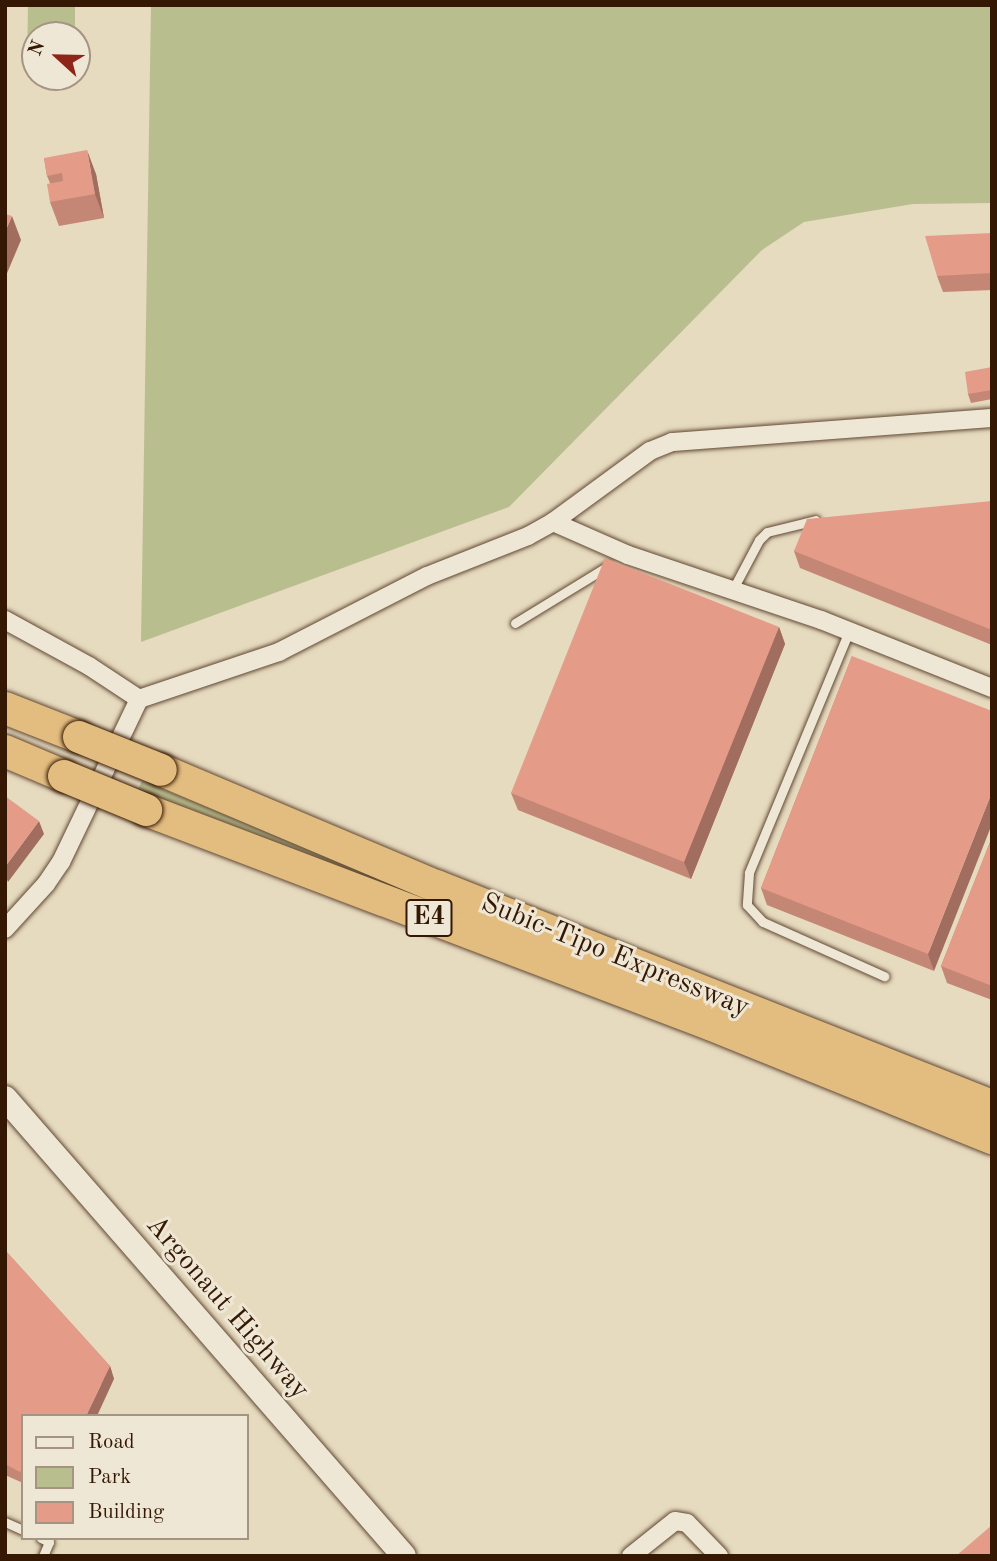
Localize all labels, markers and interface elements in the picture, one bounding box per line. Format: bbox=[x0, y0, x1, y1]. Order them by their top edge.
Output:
north arrow bbox=[21, 21, 91, 91]
text: N bbox=[26, 38, 49, 59]
street label: Subic-Tipo Expressway bbox=[476, 887, 754, 1025]
road number: E4 bbox=[404, 896, 453, 940]
street label: Argonaut Highway bbox=[138, 1209, 316, 1407]
legend bbox=[21, 1414, 248, 1540]
text: Road bbox=[88, 1432, 135, 1453]
text: Park bbox=[88, 1467, 131, 1488]
text: Building bbox=[88, 1502, 164, 1523]

